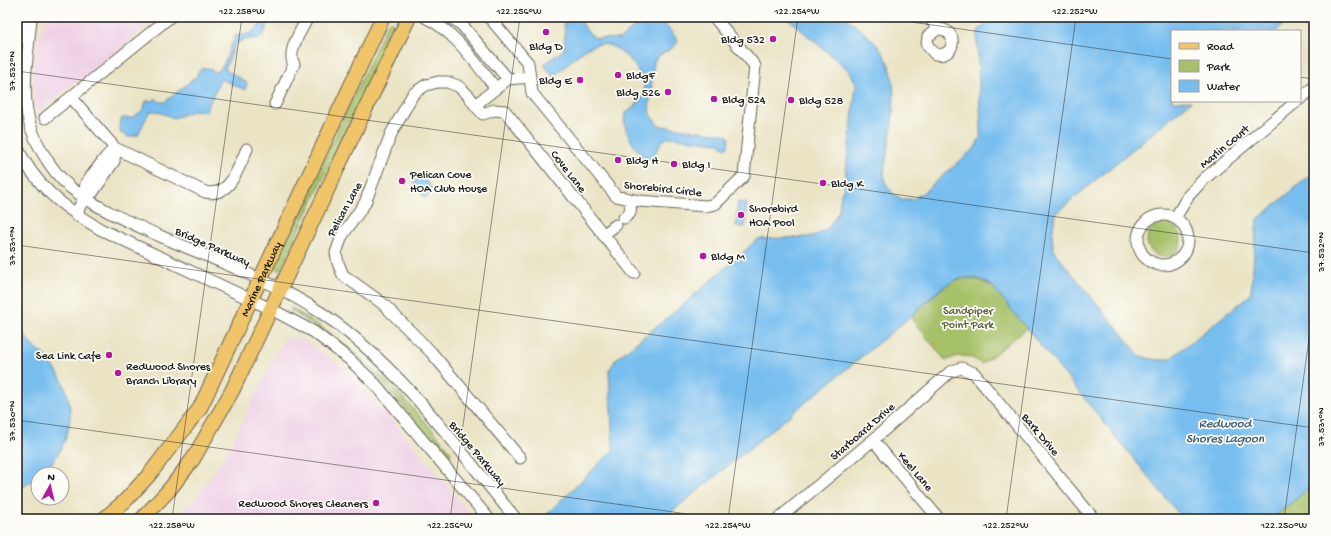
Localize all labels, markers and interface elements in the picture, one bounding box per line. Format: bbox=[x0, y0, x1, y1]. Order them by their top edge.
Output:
text: 122.258°W bbox=[218, 6, 265, 18]
text: 122.256°W bbox=[495, 6, 542, 18]
text: 122.254°W bbox=[774, 6, 820, 18]
text: 122.252°W bbox=[1051, 6, 1098, 18]
marker: Bldg D bbox=[541, 27, 551, 37]
legend bbox=[1171, 30, 1301, 102]
place label: Bldg 532 bbox=[720, 34, 765, 48]
marker: Bldg 532 bbox=[768, 34, 778, 44]
place label: Bldg D bbox=[528, 41, 563, 55]
text: Road bbox=[1207, 41, 1234, 55]
text: 37.532°N bbox=[7, 51, 19, 92]
text: Park bbox=[1206, 61, 1232, 75]
marker: BldgF bbox=[613, 70, 623, 80]
place label: BldgF bbox=[625, 70, 656, 84]
place label: Bldg E bbox=[538, 75, 573, 89]
marker: Bldg E bbox=[575, 75, 585, 85]
text: Water bbox=[1207, 81, 1241, 95]
place label: Bldg 526 bbox=[615, 87, 661, 101]
marker: Bldg 526 bbox=[663, 87, 673, 97]
marker: Bldg 524 bbox=[709, 94, 719, 104]
place label: Bldg 524 bbox=[721, 94, 766, 108]
marker: Bldg 528 bbox=[786, 95, 796, 105]
place label: Bldg 528 bbox=[798, 95, 844, 109]
street label: Marlin Court bbox=[1198, 122, 1254, 172]
street label: Cove Lane bbox=[547, 148, 589, 197]
marker: Bldg H bbox=[613, 155, 623, 165]
place label: Bldg H bbox=[625, 155, 658, 169]
marker: Bldg I bbox=[669, 159, 679, 169]
place label: Bldg I bbox=[681, 159, 710, 173]
place label: Pelican Cove HOA Club House bbox=[409, 169, 488, 197]
marker: Pelican Cove HOA Club House bbox=[397, 176, 407, 186]
marker: Bldg K bbox=[818, 178, 828, 188]
place label: Bldg K bbox=[830, 178, 864, 192]
street label: Shorebird Circle bbox=[623, 179, 703, 201]
street label: Pelican Lane bbox=[325, 180, 367, 241]
place label: Shorebird HOA Pool bbox=[749, 203, 799, 231]
marker: Shorebird HOA Pool bbox=[736, 210, 746, 220]
street label: Bridge Parkway bbox=[172, 225, 252, 271]
text: 37.531°N bbox=[7, 226, 19, 267]
text: 37.532°N bbox=[1316, 232, 1328, 273]
street label: Marine Parkway bbox=[239, 240, 286, 319]
marker: Bldg M bbox=[698, 251, 708, 261]
place label: Bldg M bbox=[710, 251, 745, 265]
park label: Sandpiper Point Park bbox=[941, 305, 996, 333]
place label: Sea Link Cafe bbox=[36, 350, 102, 364]
marker: Sea Link Cafe bbox=[104, 350, 114, 360]
place label: Redwood Shores Branch Library bbox=[125, 361, 211, 389]
marker: Redwood Shores Branch Library bbox=[113, 368, 123, 378]
text: 37.530°N bbox=[7, 400, 19, 442]
street label: Starboard Drive bbox=[828, 400, 899, 464]
text: 37.531°N bbox=[1316, 407, 1328, 448]
street label: Bark Drive bbox=[1017, 410, 1062, 460]
water label: Redwood Shores Lagoon bbox=[1186, 417, 1265, 447]
street label: Bridge Parkway bbox=[445, 418, 508, 490]
street label: Keel Lane bbox=[894, 450, 936, 496]
north arrow bbox=[30, 466, 70, 506]
text: N bbox=[47, 472, 56, 485]
place label: Redwood Shores Cleaners bbox=[238, 498, 369, 512]
marker: Redwood Shores Cleaners bbox=[371, 498, 381, 508]
text: 122.258°W bbox=[148, 520, 195, 532]
text: 122.256°W bbox=[426, 520, 473, 532]
text: 122.254°W bbox=[705, 520, 751, 532]
text: 122.252°W bbox=[982, 520, 1029, 532]
text: 122.250°W bbox=[1260, 520, 1307, 532]

